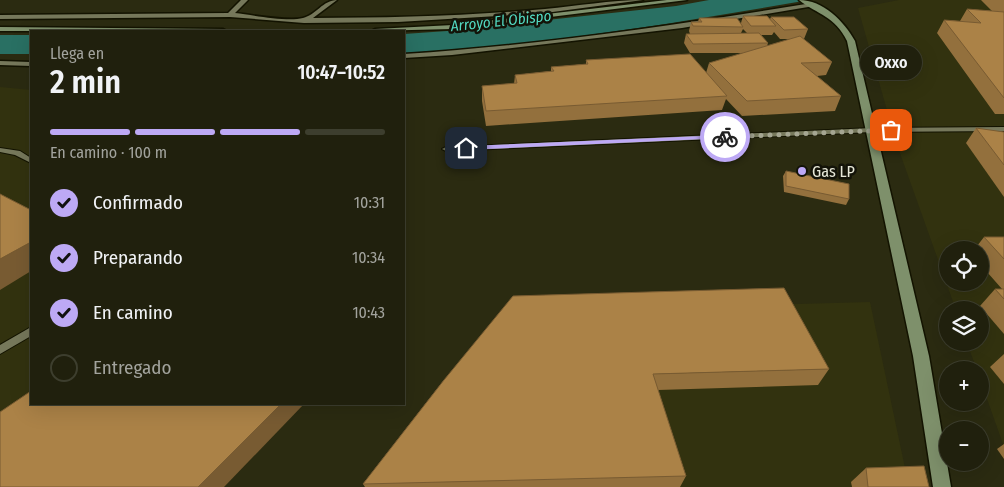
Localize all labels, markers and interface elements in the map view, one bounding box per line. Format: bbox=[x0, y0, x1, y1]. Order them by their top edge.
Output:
water label: Arroyo El Obispo bbox=[449, 7, 552, 35]
text: Llega en bbox=[50, 44, 104, 63]
callout: Oxxo bbox=[860, 45, 922, 80]
text: Oxxo bbox=[874, 53, 908, 72]
text: 10:47–10:52 bbox=[297, 61, 385, 84]
text: 2 min bbox=[50, 63, 121, 101]
pin bbox=[870, 109, 912, 151]
courier bbox=[700, 112, 750, 162]
icon: bag bbox=[877, 116, 905, 144]
icon: bike bbox=[711, 123, 739, 151]
pin bbox=[445, 127, 487, 169]
icon: home bbox=[452, 134, 480, 162]
text: En camino · 100 m bbox=[50, 143, 167, 162]
place label: Gas LP bbox=[812, 162, 855, 181]
marker: Gas LP bbox=[796, 165, 808, 177]
icon: check bbox=[50, 189, 78, 217]
text: Confirmado bbox=[93, 191, 183, 214]
text: 10:31 bbox=[354, 193, 385, 212]
map controls bbox=[939, 241, 989, 471]
button: locate bbox=[939, 241, 989, 291]
icon: check bbox=[50, 244, 78, 272]
text: Preparando bbox=[93, 246, 183, 269]
text: 10:34 bbox=[352, 248, 385, 267]
icon: check bbox=[50, 299, 78, 327]
text: En camino bbox=[93, 301, 173, 324]
button: layers bbox=[939, 301, 989, 351]
text: 10:43 bbox=[352, 303, 385, 322]
text: Entregado bbox=[93, 356, 172, 379]
button: + bbox=[939, 361, 989, 411]
button: − bbox=[939, 421, 989, 471]

